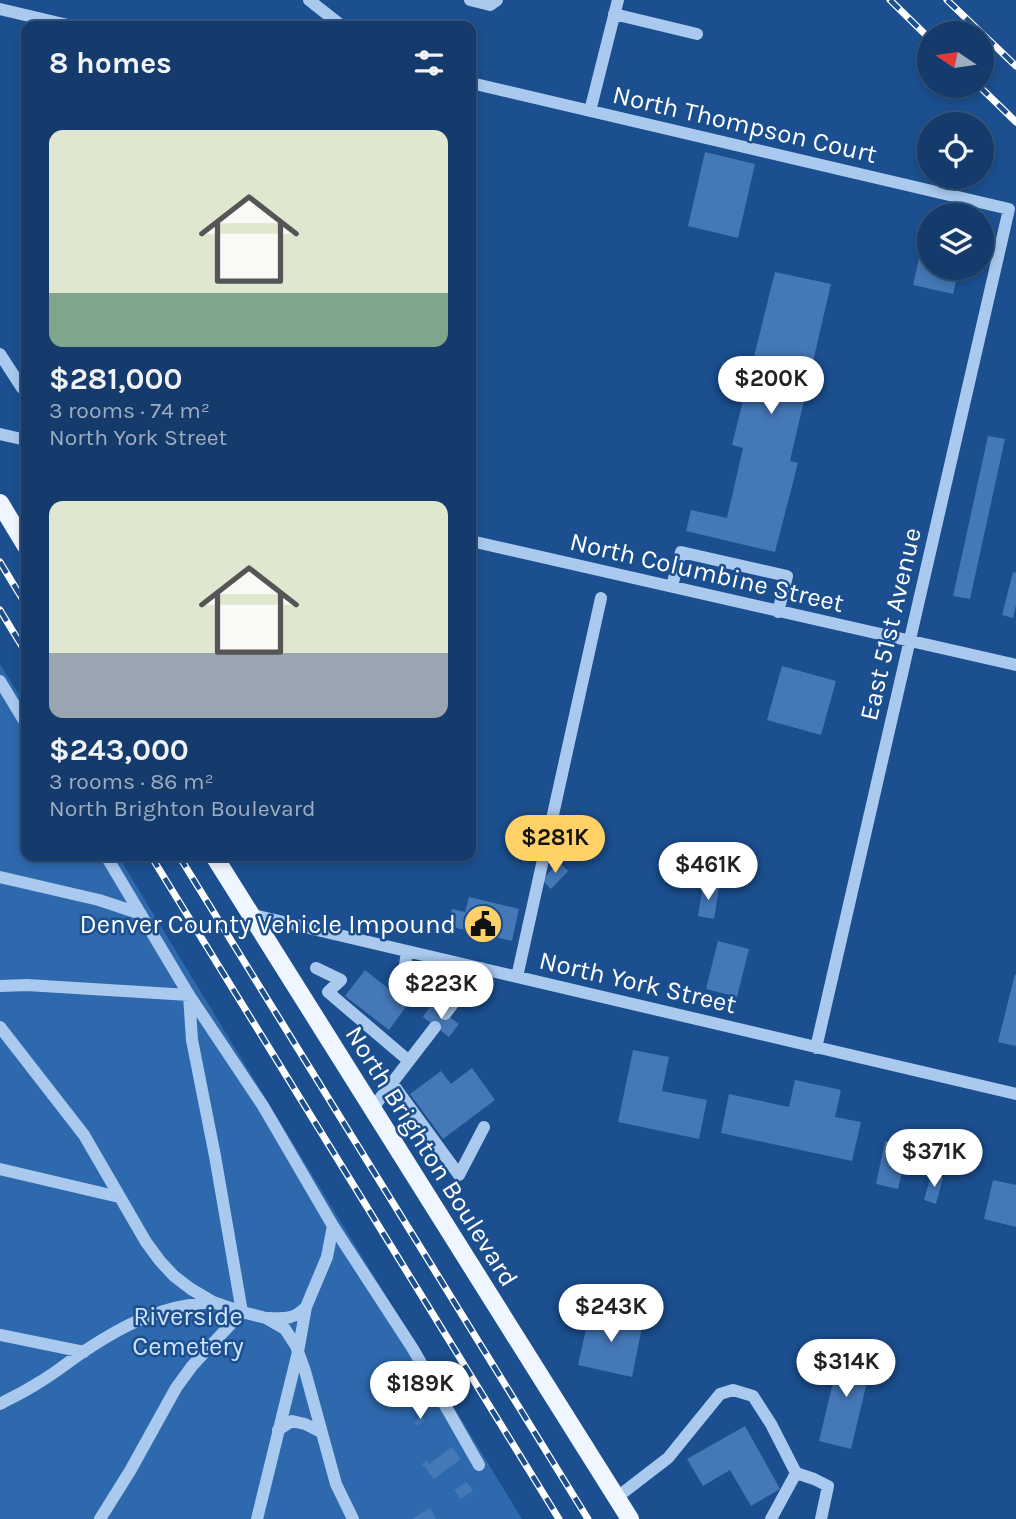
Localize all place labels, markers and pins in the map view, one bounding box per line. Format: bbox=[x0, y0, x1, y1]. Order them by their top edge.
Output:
pin: $200K bbox=[722, 356, 820, 416]
pin: $281K bbox=[506, 816, 604, 875]
pin: $461K bbox=[659, 842, 757, 902]
public building icon: Denver County Vehicle Impound bbox=[462, 903, 504, 945]
place label: Denver County Vehicle Impound bbox=[80, 909, 456, 940]
pin: $223K bbox=[392, 962, 490, 1021]
pin: $371K bbox=[885, 1130, 983, 1189]
pin: $243K bbox=[562, 1284, 660, 1344]
pin: $314K bbox=[797, 1340, 895, 1399]
pin: $189K bbox=[371, 1362, 469, 1421]

